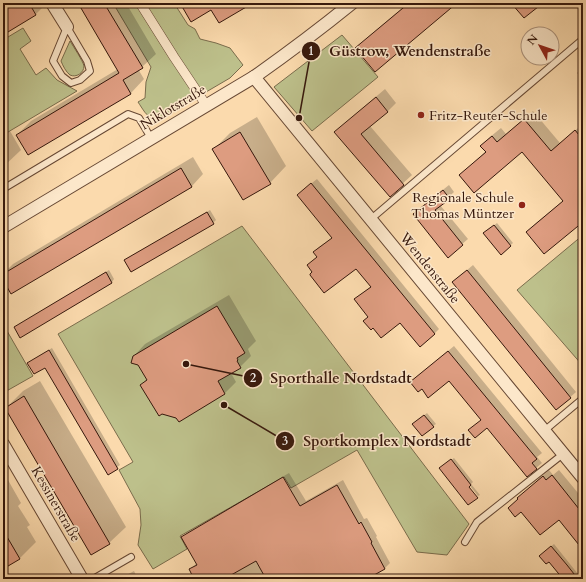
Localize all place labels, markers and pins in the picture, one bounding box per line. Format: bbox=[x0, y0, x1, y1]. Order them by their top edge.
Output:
callout: Güstrow, Wendenstraße bbox=[301, 38, 500, 65]
place label: Fritz-Reuter-Schule bbox=[429, 106, 548, 125]
marker: Fritz-Reuter-Schule bbox=[416, 110, 426, 120]
place label: Regionale Schule Thomas Müntzer bbox=[411, 188, 515, 223]
marker: Regionale Schule Thomas Müntzer bbox=[517, 200, 527, 210]
callout: Sporthalle Nordstadt bbox=[243, 365, 420, 392]
callout: Sportkomplex Nordstadt bbox=[275, 428, 479, 455]

